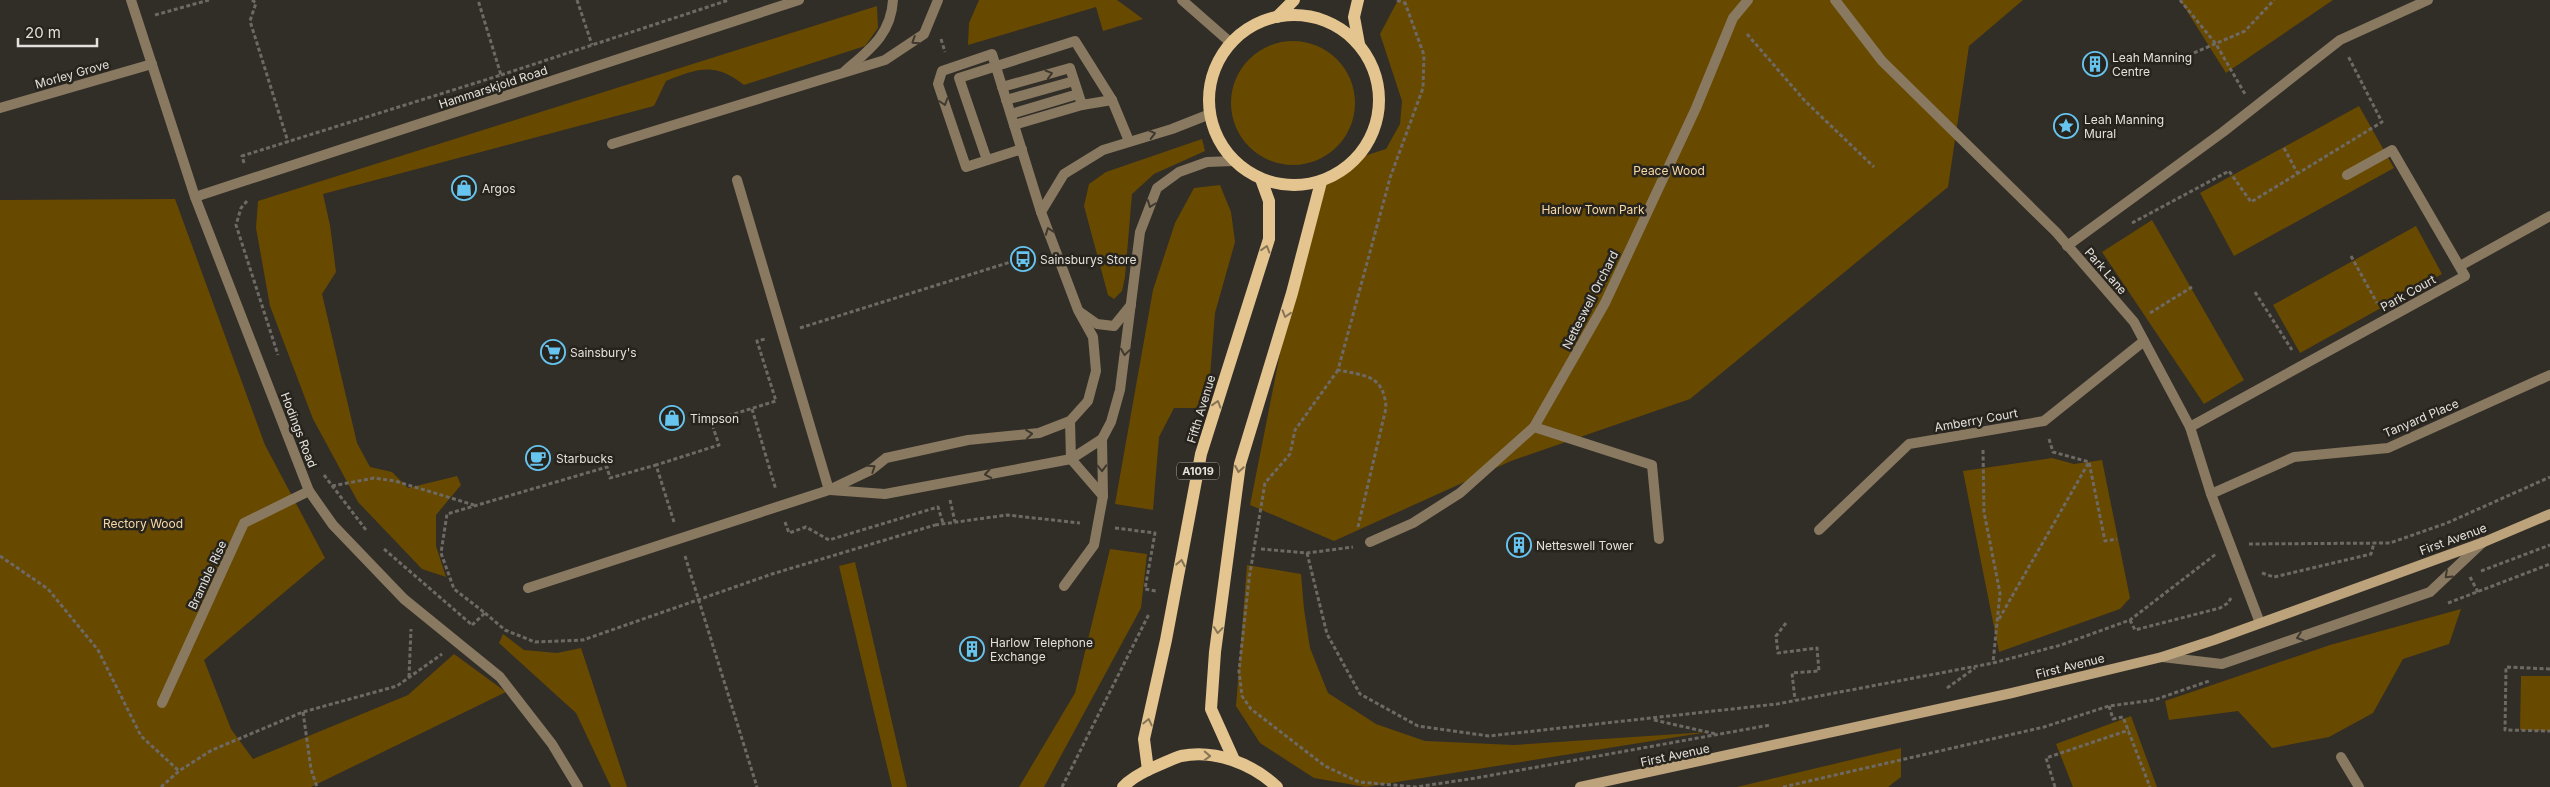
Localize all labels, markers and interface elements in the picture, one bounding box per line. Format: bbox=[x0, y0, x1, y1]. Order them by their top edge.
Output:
scale bar bbox=[18, 15, 96, 47]
text: 20 m bbox=[25, 23, 61, 42]
one-way arrow bbox=[911, 35, 920, 44]
place label: Leah Manning Centre bbox=[2112, 50, 2192, 79]
building icon: Leah Manning Centre bbox=[2082, 51, 2108, 77]
street label: Morley Grove bbox=[33, 56, 111, 92]
street label: Hammarskjold Road bbox=[437, 62, 549, 112]
one-way arrow bbox=[1044, 69, 1053, 80]
one-way arrow bbox=[938, 97, 948, 105]
place label: Leah Manning Mural bbox=[2084, 112, 2164, 141]
place icon: Leah Manning Mural bbox=[2053, 113, 2079, 139]
one-way arrow bbox=[1148, 130, 1156, 140]
park label: Peace Wood bbox=[1633, 163, 1705, 178]
shop icon: Argos bbox=[451, 175, 477, 201]
place label: Argos bbox=[482, 181, 516, 196]
one-way arrow bbox=[1146, 199, 1157, 208]
park label: Harlow Town Park bbox=[1541, 202, 1645, 217]
one-way arrow bbox=[1045, 228, 1055, 236]
street label: Park Lane bbox=[2082, 245, 2130, 297]
bus stop icon: Sainsburys Store bbox=[1010, 246, 1036, 272]
one-way arrow bbox=[1260, 246, 1270, 254]
street label: Netteswell Orchard bbox=[1559, 248, 1621, 352]
place label: Sainsburys Store bbox=[1040, 252, 1136, 267]
street label: Park Court bbox=[2378, 272, 2438, 314]
one-way arrow bbox=[1282, 309, 1292, 317]
supermarket icon: Sainsbury's bbox=[540, 339, 566, 365]
place label: Sainsbury's bbox=[570, 345, 637, 360]
one-way arrow bbox=[1120, 348, 1131, 356]
street label: Fifth Avenue bbox=[1184, 373, 1218, 445]
street label: Hodings Road bbox=[278, 390, 320, 470]
street label: Tanyard Place bbox=[2381, 395, 2461, 441]
one-way arrow bbox=[1211, 401, 1221, 409]
shop icon: Timpson bbox=[659, 405, 685, 431]
street label: Amberry Court bbox=[1933, 405, 2019, 435]
place label: Timpson bbox=[690, 411, 739, 426]
one-way arrow bbox=[1026, 429, 1034, 440]
cafe icon: Starbucks bbox=[525, 445, 551, 471]
place label: Starbucks bbox=[556, 451, 613, 466]
road number: A1019 bbox=[1177, 462, 1219, 480]
one-way arrow bbox=[1097, 464, 1108, 472]
one-way arrow bbox=[867, 465, 876, 474]
one-way arrow bbox=[1235, 465, 1245, 474]
one-way arrow bbox=[984, 468, 993, 478]
park label: Rectory Wood bbox=[103, 516, 183, 531]
street label: First Avenue bbox=[2417, 520, 2489, 558]
building icon: Netteswell Tower bbox=[1506, 532, 1532, 558]
street label: Bramble Rise bbox=[185, 538, 229, 612]
place label: Netteswell Tower bbox=[1536, 538, 1634, 553]
one-way arrow bbox=[1175, 558, 1185, 567]
one-way arrow bbox=[2445, 569, 2454, 578]
one-way arrow bbox=[1213, 627, 1224, 635]
one-way arrow bbox=[2296, 631, 2305, 641]
place label: Harlow Telephone Exchange bbox=[990, 635, 1093, 664]
building icon: Harlow Telephone Exchange bbox=[959, 636, 985, 662]
street label: First Avenue bbox=[2034, 650, 2106, 682]
one-way arrow bbox=[1142, 717, 1153, 726]
street label: First Avenue bbox=[1639, 740, 1711, 770]
one-way arrow bbox=[1204, 751, 1212, 761]

